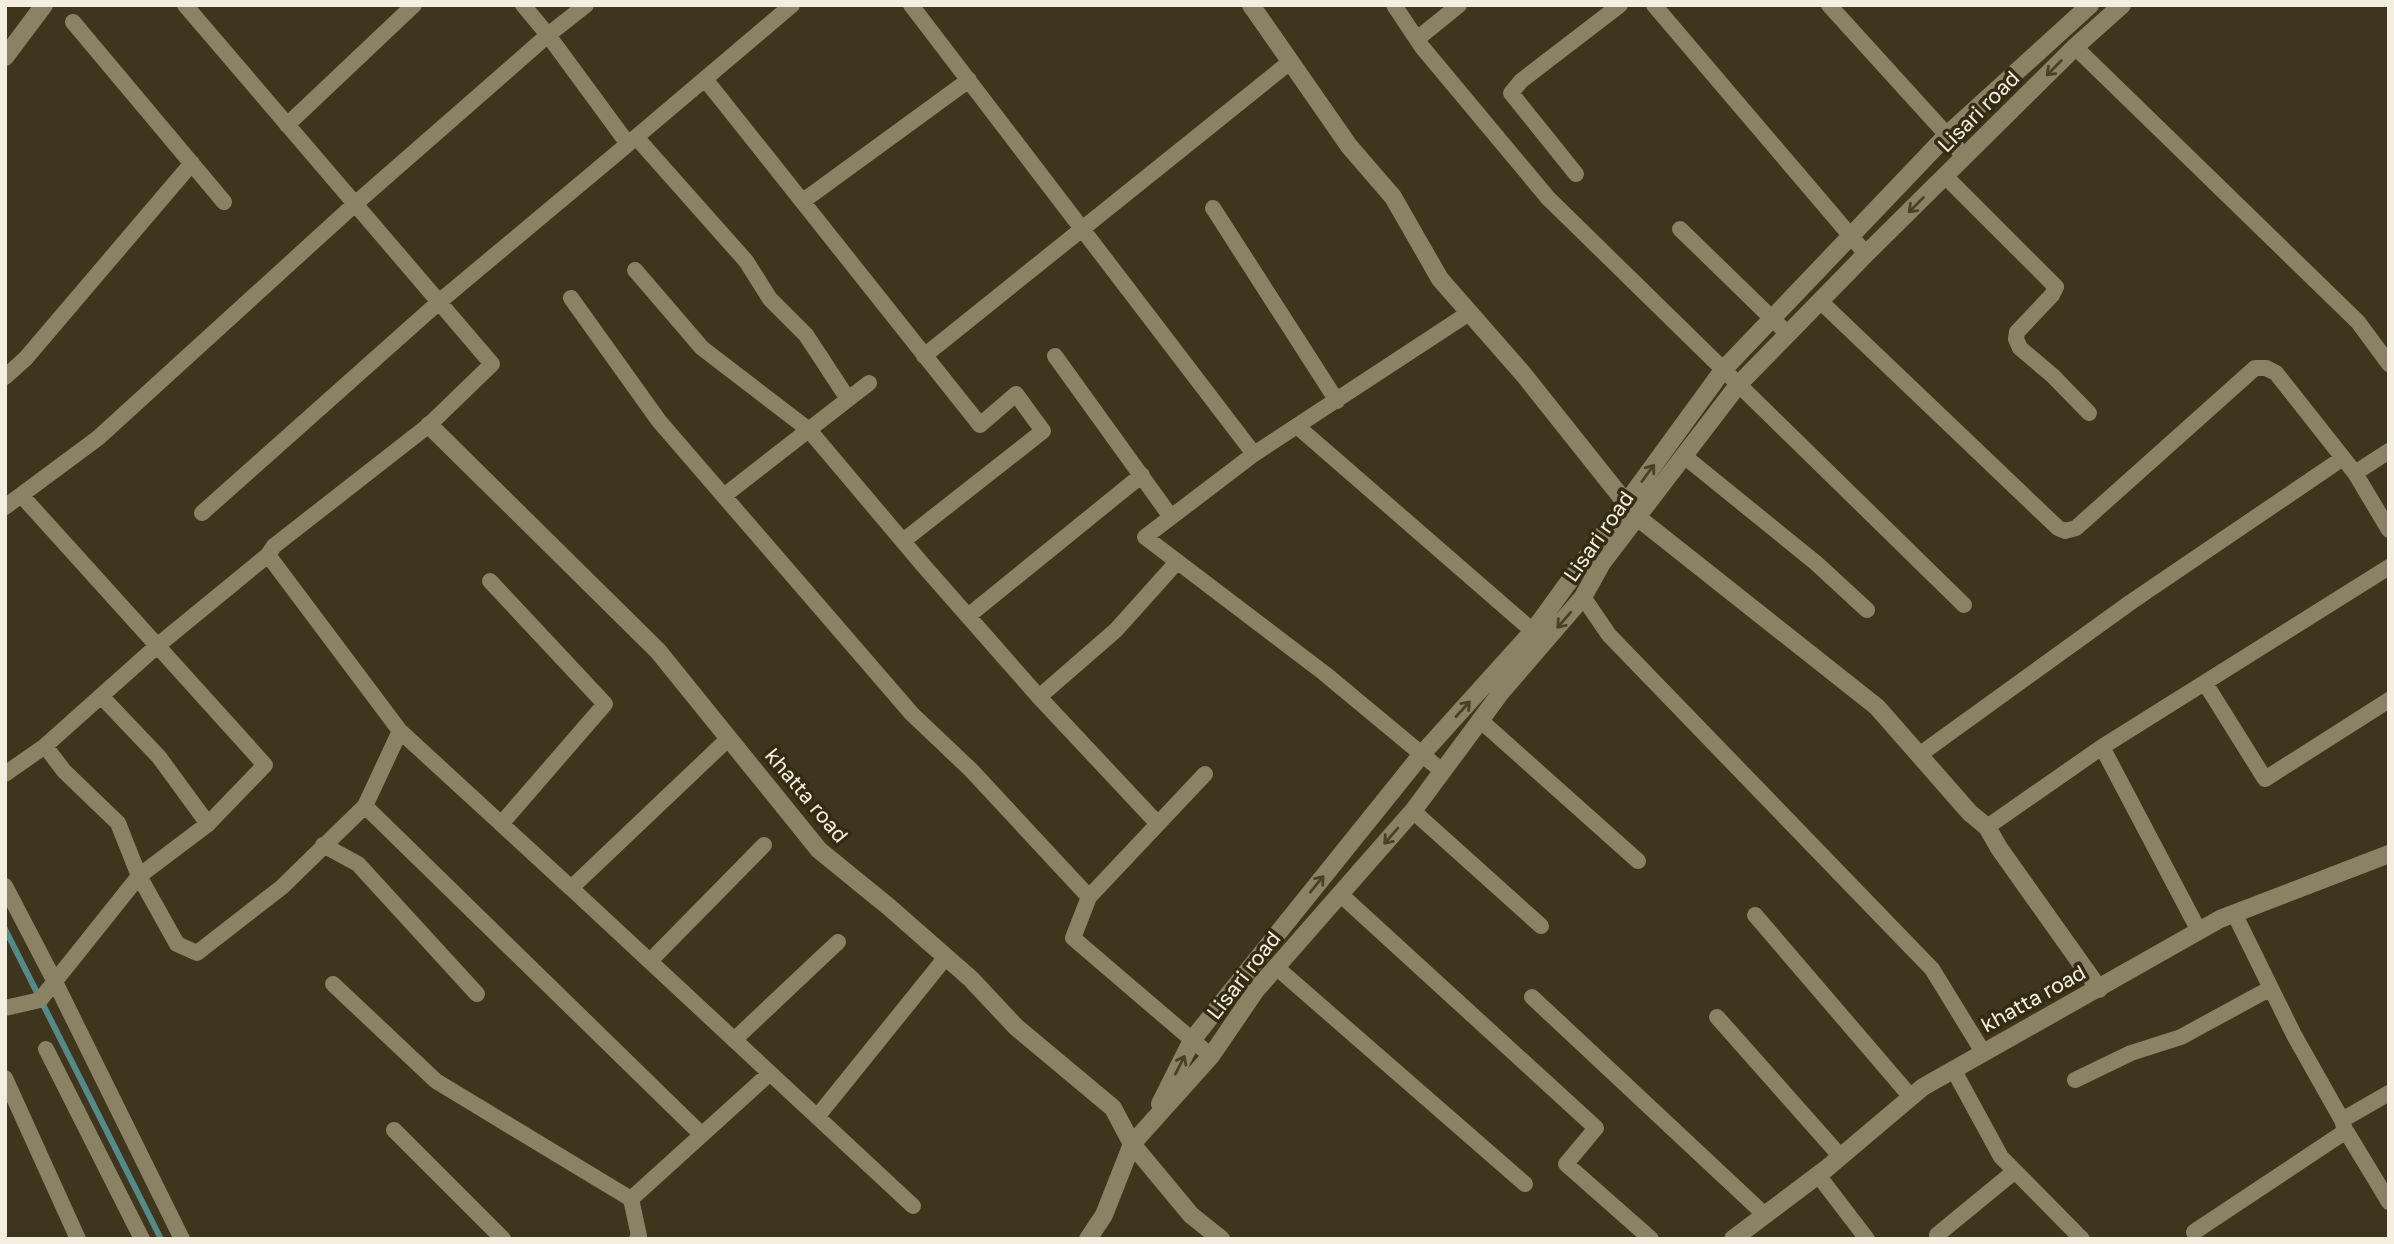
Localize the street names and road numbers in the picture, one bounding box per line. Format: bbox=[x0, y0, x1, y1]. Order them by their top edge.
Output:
street label: Lisari road bbox=[1932, 65, 2024, 157]
street label: Lisari road bbox=[1557, 486, 1639, 586]
street label: khatta road bbox=[760, 742, 854, 848]
street label: Lisari road bbox=[1200, 926, 1286, 1024]
street label: khatta road bbox=[1976, 959, 2090, 1037]

